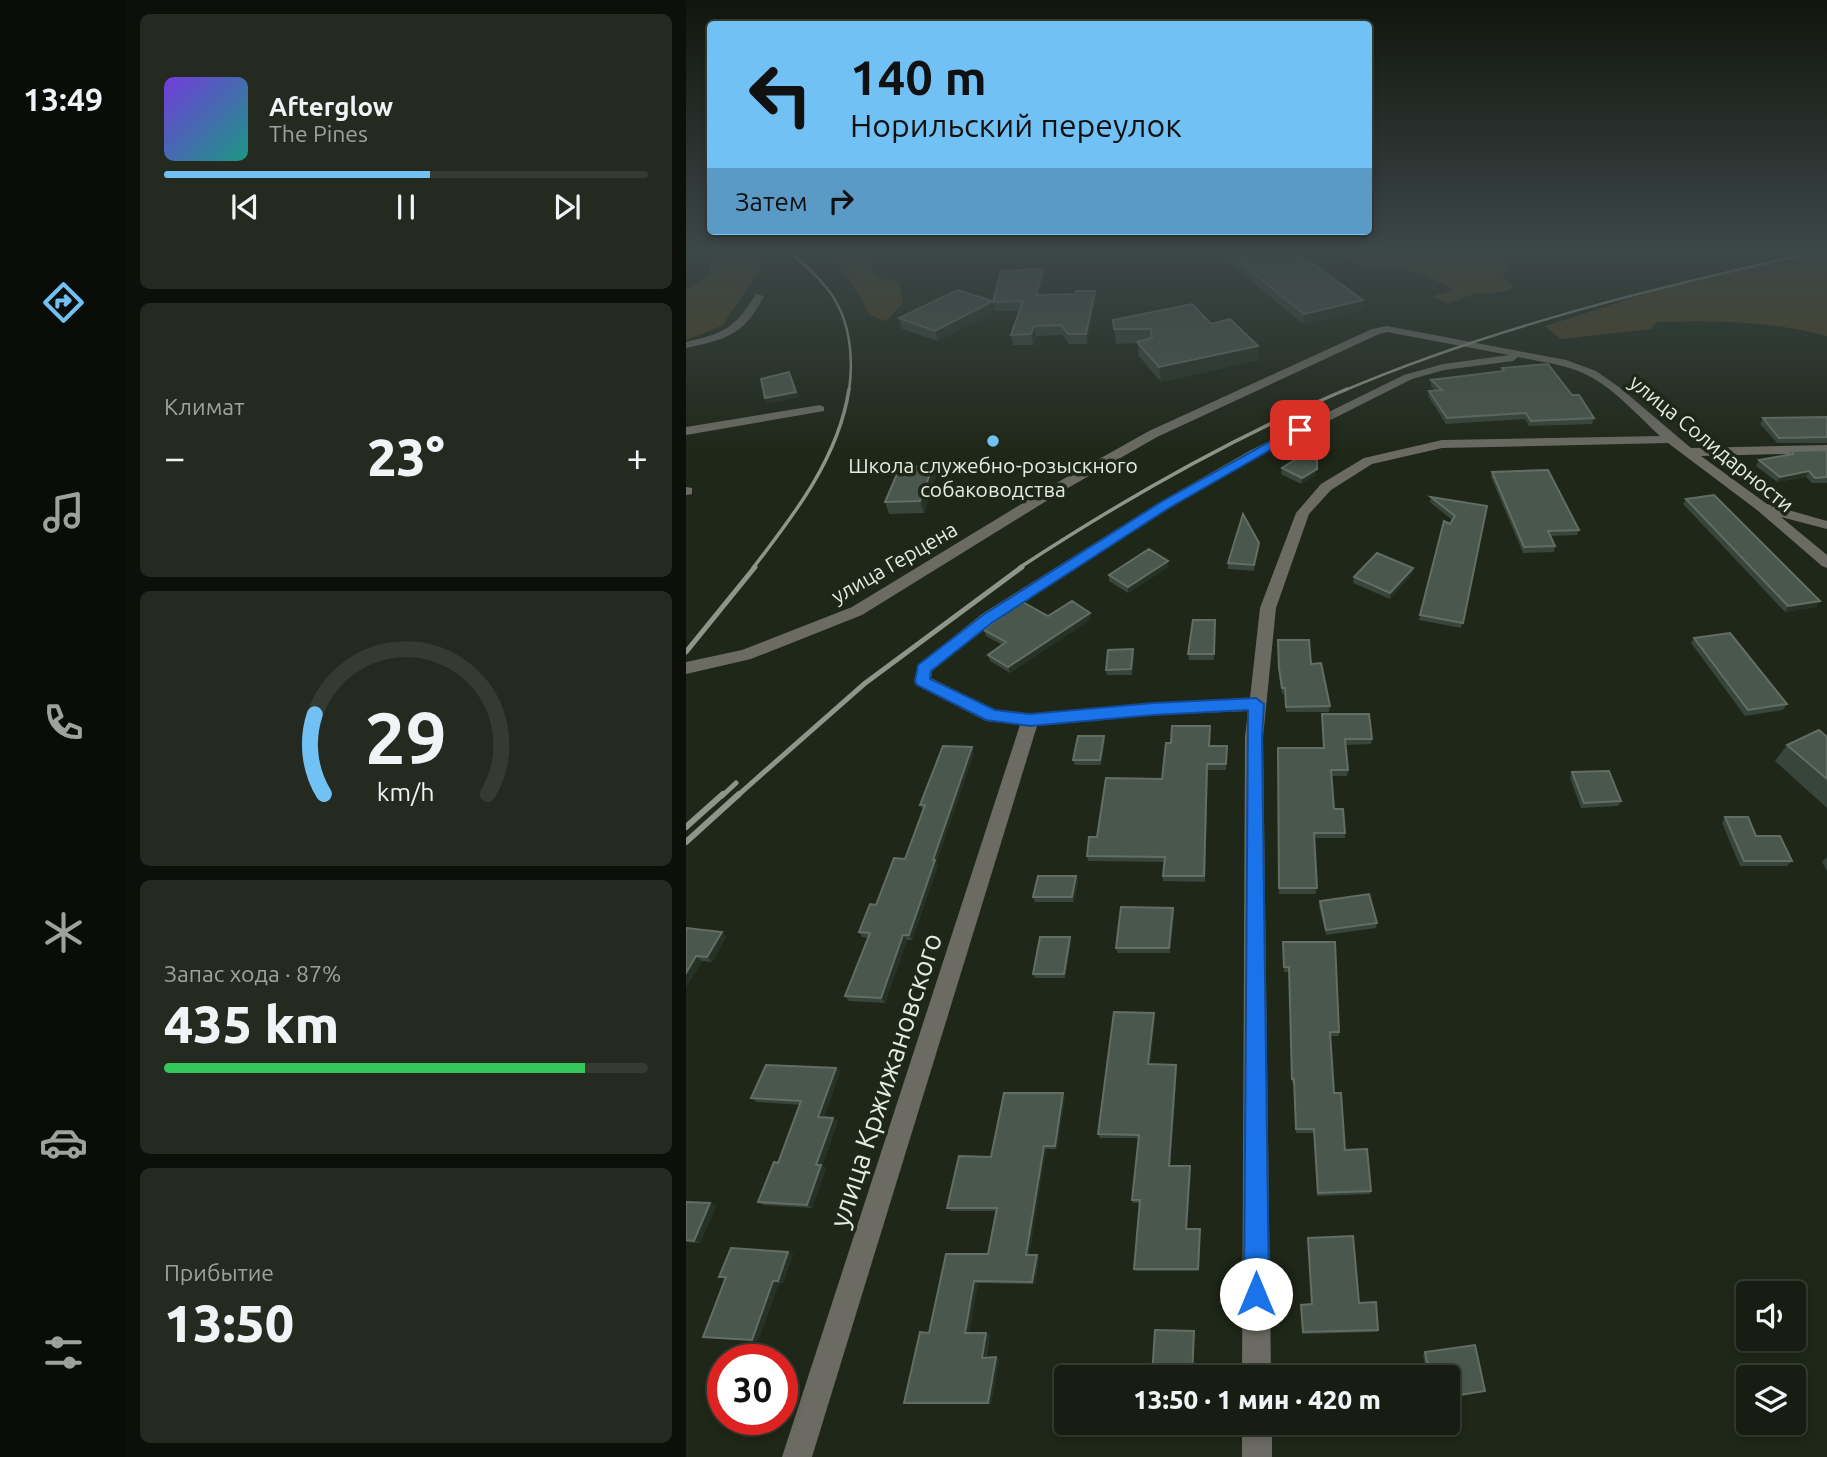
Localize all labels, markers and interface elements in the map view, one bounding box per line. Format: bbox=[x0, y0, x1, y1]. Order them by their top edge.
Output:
icon: left bbox=[735, 49, 826, 140]
text: 140 m bbox=[850, 49, 987, 104]
text: 13:49 bbox=[23, 81, 103, 117]
text: Afterglow bbox=[269, 92, 393, 121]
text: Норильский переулок bbox=[850, 107, 1182, 143]
text: The Pines bbox=[269, 121, 368, 146]
icon: right bbox=[822, 182, 860, 220]
text: Затем bbox=[735, 187, 808, 216]
icon: previous bbox=[226, 188, 264, 226]
icon: pause bbox=[387, 188, 425, 226]
icon: next bbox=[548, 188, 586, 226]
icon: directions bbox=[39, 278, 88, 327]
street label: улица Солидарности bbox=[1625, 370, 1799, 516]
text: Климат bbox=[164, 394, 244, 419]
pin bbox=[1270, 400, 1330, 460]
icon: arrive bbox=[1281, 411, 1319, 449]
text: 23° bbox=[367, 428, 445, 486]
marker: Школа служебно-розыскного собаководства bbox=[985, 433, 1001, 449]
text: − bbox=[164, 436, 185, 478]
text: + bbox=[627, 436, 648, 478]
place label: Школа служебно-розыскного собаководства bbox=[848, 453, 1138, 501]
icon: music bbox=[39, 488, 88, 537]
street label: улица Герцена bbox=[827, 516, 961, 608]
text: 29 bbox=[365, 697, 447, 779]
icon: phone bbox=[39, 698, 88, 747]
text: km/h bbox=[377, 778, 435, 806]
icon: climate bbox=[39, 908, 88, 957]
street label: улица Кржижановского bbox=[823, 929, 947, 1231]
text: Запас хода · 87% bbox=[164, 961, 341, 986]
text: 435 km bbox=[164, 995, 339, 1053]
icon: car bbox=[39, 1118, 88, 1167]
position arrow bbox=[1219, 1257, 1293, 1331]
text: Прибытие bbox=[164, 1260, 274, 1285]
map controls bbox=[1736, 1281, 1806, 1435]
button: sound bbox=[1736, 1281, 1806, 1351]
text: 13:50 bbox=[164, 1294, 294, 1352]
icon: filters bbox=[39, 1328, 88, 1377]
speed limit sign: 30 bbox=[707, 1344, 798, 1435]
button: layers bbox=[1736, 1365, 1806, 1435]
text: 13:50 · 1 мин · 420 m bbox=[1133, 1385, 1381, 1414]

